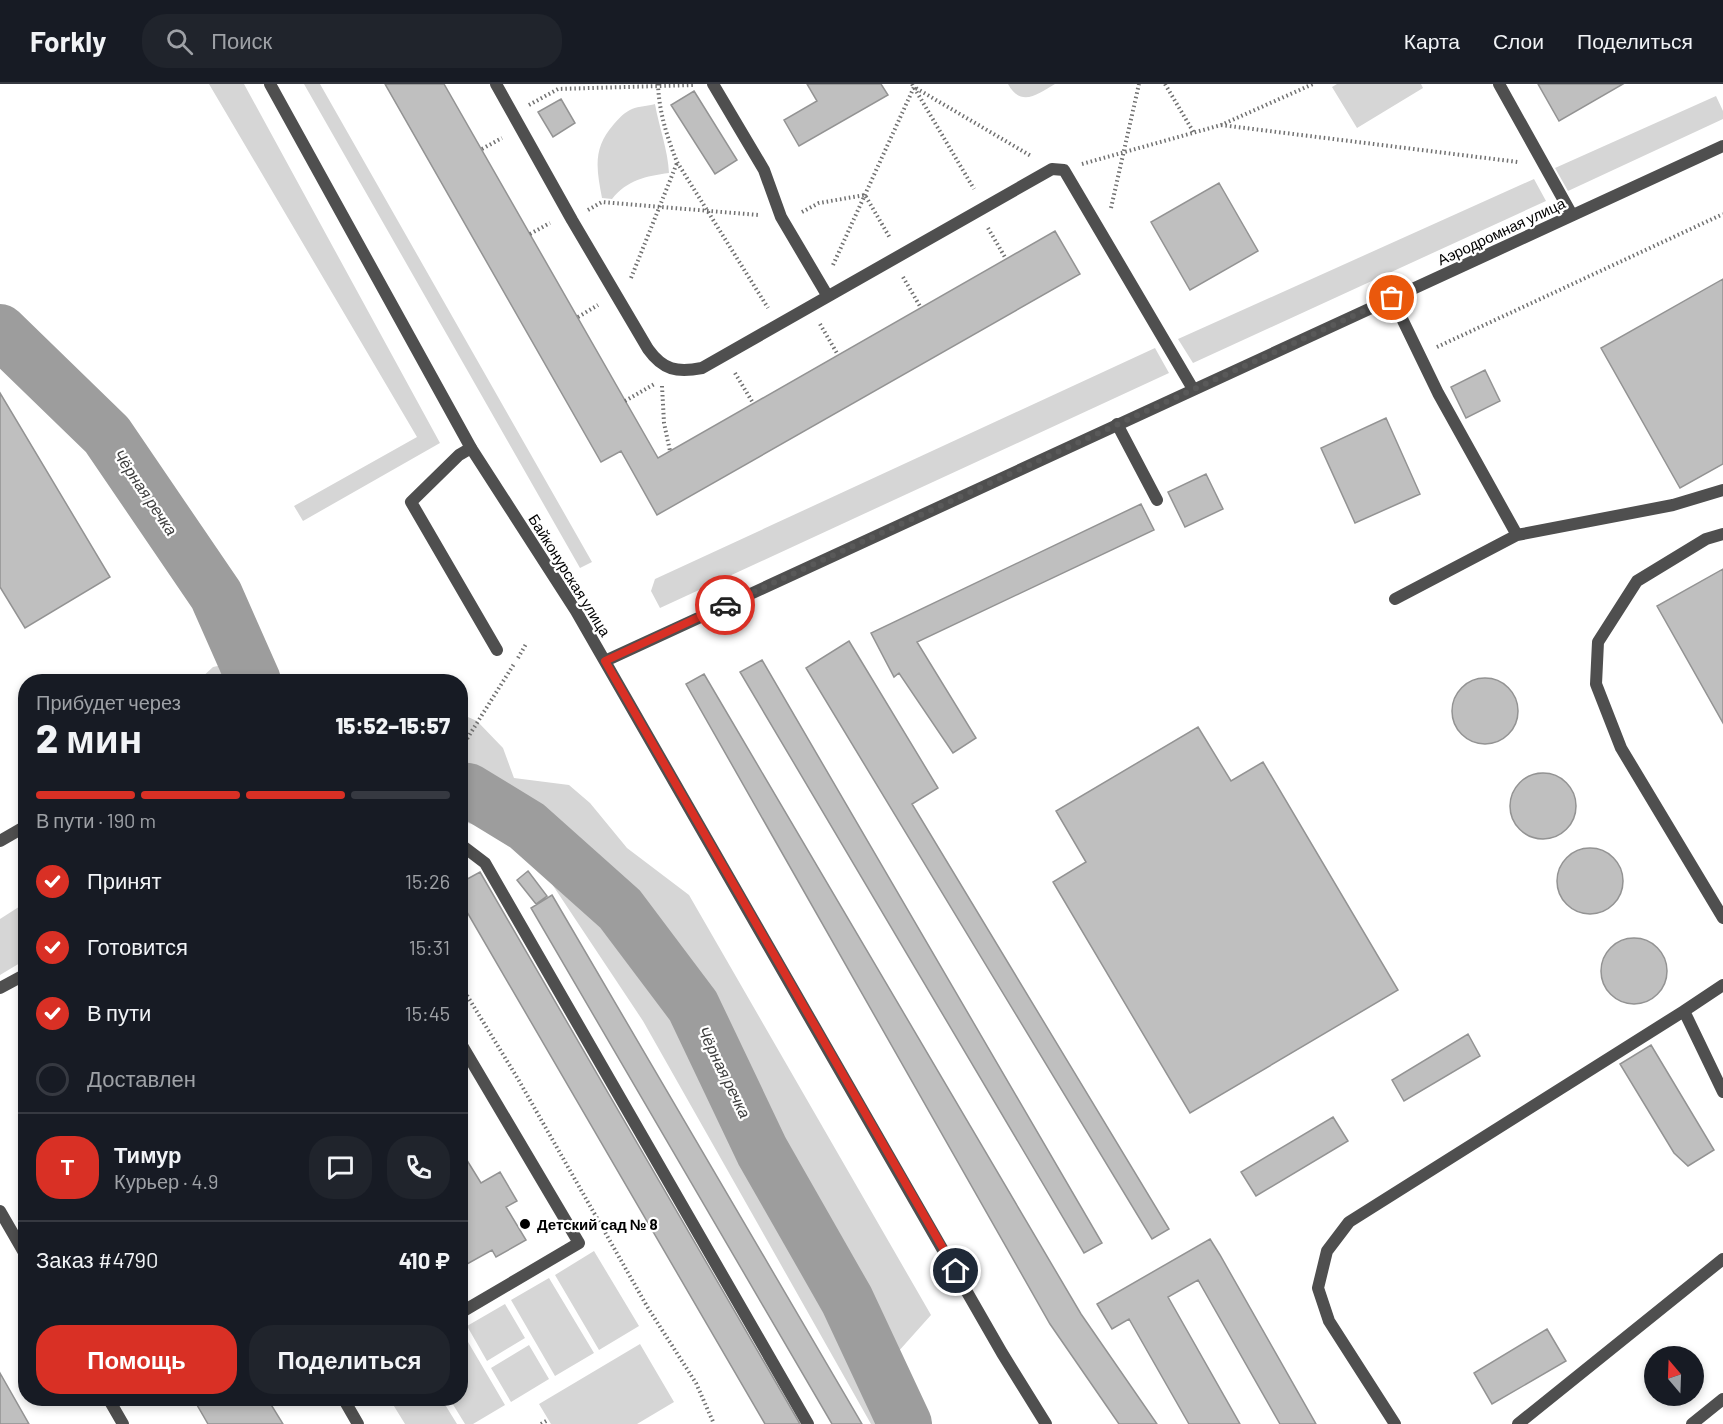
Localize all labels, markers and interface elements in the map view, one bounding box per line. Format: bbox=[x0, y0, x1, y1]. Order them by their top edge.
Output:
search box bbox=[142, 14, 562, 68]
text: Forkly bbox=[30, 24, 106, 58]
icon: search bbox=[163, 25, 196, 58]
text: Поиск bbox=[211, 27, 272, 53]
text: Карта bbox=[1404, 28, 1460, 53]
text: Слои bbox=[1493, 28, 1544, 53]
text: Поделиться bbox=[1577, 28, 1693, 53]
street label: Аэродромная улица bbox=[1434, 193, 1568, 269]
pin bbox=[1366, 272, 1417, 323]
icon: bag bbox=[1375, 281, 1408, 314]
water label: Чёрная речка bbox=[110, 445, 182, 539]
street label: Байконурская улица bbox=[525, 511, 615, 640]
courier bbox=[695, 575, 755, 635]
icon: car bbox=[709, 589, 742, 622]
text: Прибудет через bbox=[36, 690, 181, 714]
text: 15:52–15:57 bbox=[336, 712, 450, 738]
text: 2 мин bbox=[36, 714, 142, 761]
text: В пути · 190 m bbox=[36, 808, 156, 832]
icon: check bbox=[36, 865, 69, 898]
text: Принят bbox=[87, 867, 161, 893]
text: 15:26 bbox=[405, 869, 450, 893]
icon: check bbox=[36, 931, 69, 964]
text: Готовится bbox=[87, 933, 188, 959]
text: 15:31 bbox=[409, 935, 450, 959]
icon: check bbox=[36, 997, 69, 1030]
text: В пути bbox=[87, 999, 151, 1025]
text: 15:45 bbox=[405, 1001, 450, 1025]
water label: Чёрная речка bbox=[695, 1023, 755, 1121]
text: Доставлен bbox=[87, 1065, 196, 1091]
button: chat bbox=[309, 1136, 372, 1199]
button: phone bbox=[387, 1136, 450, 1199]
text: Тимур bbox=[114, 1141, 182, 1167]
text: Т bbox=[61, 1153, 74, 1179]
text: Курьер · 4.9 bbox=[114, 1169, 218, 1193]
place label: Детский сад № 8 bbox=[537, 1215, 658, 1233]
marker: Детский сад № 8 bbox=[518, 1217, 532, 1231]
pin bbox=[930, 1245, 981, 1296]
text: Заказ #4790 bbox=[36, 1246, 158, 1272]
text: 410 ₽ bbox=[399, 1247, 450, 1273]
icon: home bbox=[939, 1254, 972, 1287]
button: Помощь bbox=[36, 1325, 237, 1394]
button: Поделиться bbox=[249, 1325, 450, 1394]
north arrow bbox=[1644, 1346, 1704, 1406]
map controls bbox=[1644, 1346, 1704, 1406]

